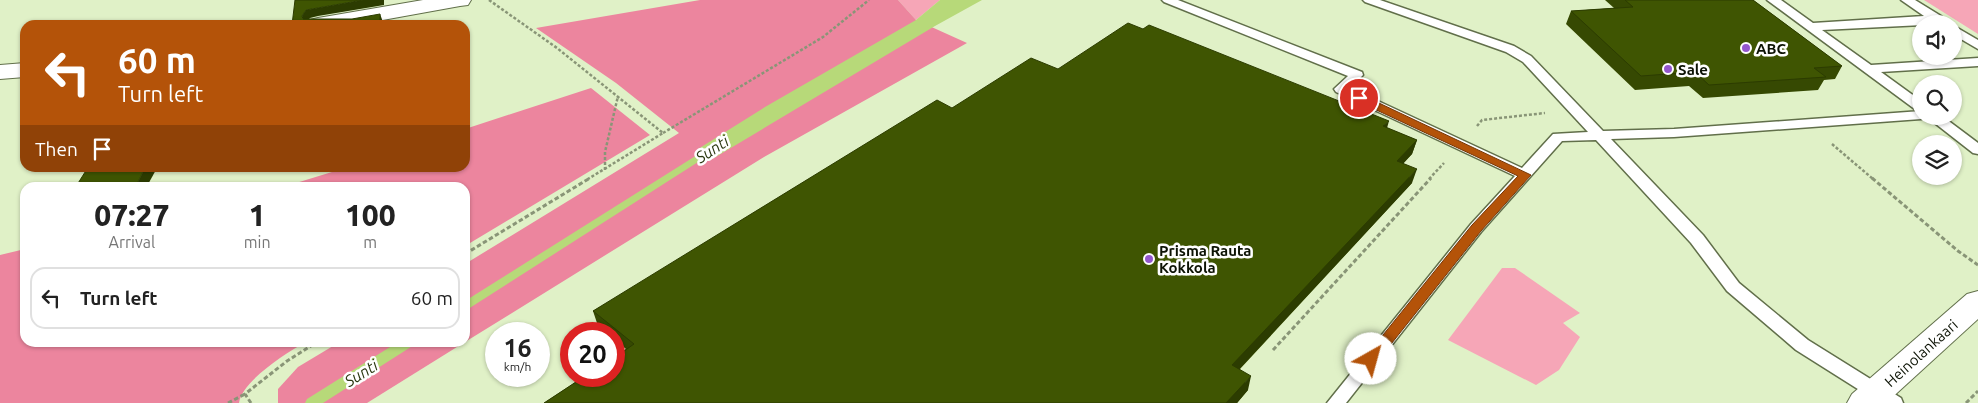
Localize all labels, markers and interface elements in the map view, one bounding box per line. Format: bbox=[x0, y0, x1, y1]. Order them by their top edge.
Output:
map controls bbox=[1912, 15, 1962, 185]
button: sound bbox=[1912, 15, 1962, 65]
icon: left bbox=[35, 40, 100, 105]
text: 60 m bbox=[118, 40, 196, 80]
place label: ABC bbox=[1756, 40, 1786, 57]
marker: ABC bbox=[1740, 42, 1752, 54]
place label: Sale bbox=[1678, 61, 1708, 78]
marker: Sale bbox=[1662, 63, 1674, 75]
button: search bbox=[1912, 75, 1962, 125]
pin bbox=[1338, 77, 1380, 119]
text: Turn left bbox=[118, 81, 203, 106]
icon: arrive bbox=[1345, 84, 1373, 112]
water label: Sunti bbox=[691, 131, 733, 167]
icon: arrive bbox=[88, 135, 116, 163]
button: layers bbox=[1912, 135, 1962, 185]
text: Then bbox=[35, 138, 78, 160]
text: 07:27 bbox=[94, 198, 169, 232]
text: 1 bbox=[249, 198, 266, 232]
text: 100 bbox=[345, 198, 396, 232]
text: Arrival bbox=[109, 233, 155, 251]
text: min bbox=[244, 233, 271, 251]
text: m bbox=[363, 233, 377, 251]
place label: Prisma Rauta Kokkola bbox=[1159, 242, 1251, 276]
marker: Prisma Rauta Kokkola bbox=[1143, 253, 1155, 265]
icon: left bbox=[37, 284, 65, 312]
text: Turn left bbox=[80, 287, 158, 309]
text: 60 m bbox=[411, 287, 453, 309]
street label: Heinolankaari bbox=[1881, 316, 1961, 390]
speed limit sign: 20 bbox=[560, 322, 625, 387]
position arrow bbox=[1344, 332, 1396, 384]
text: 16 bbox=[503, 334, 532, 362]
water label: Sunti bbox=[340, 355, 382, 391]
text: km/h bbox=[504, 360, 531, 373]

